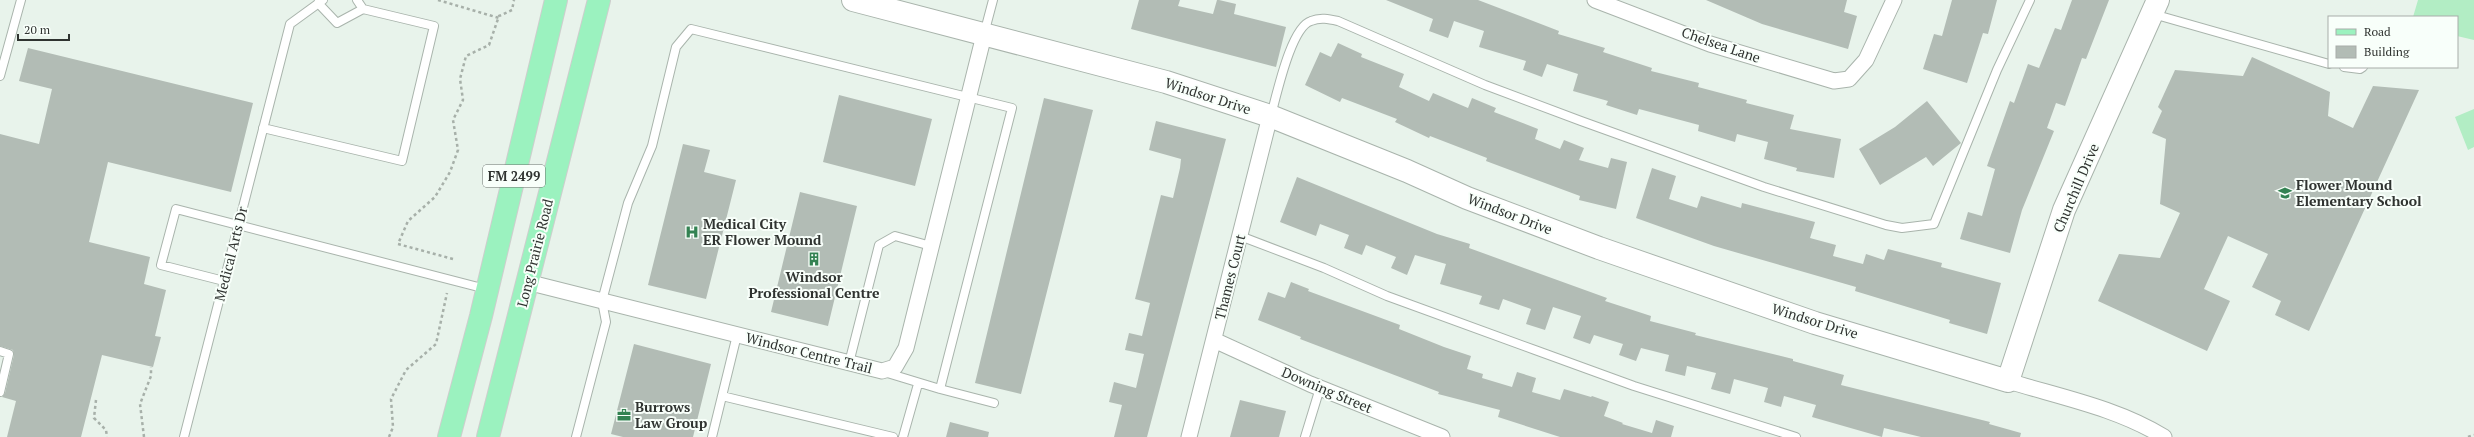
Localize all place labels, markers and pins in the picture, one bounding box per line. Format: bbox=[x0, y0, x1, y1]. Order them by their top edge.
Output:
place label: Flower Mound Elementary School bbox=[2296, 175, 2422, 210]
school or university icon: Flower Mound Elementary School bbox=[2277, 185, 2293, 201]
place label: Medical City ER Flower Mound bbox=[703, 214, 822, 249]
hospital icon: Medical City ER Flower Mound bbox=[684, 224, 700, 240]
building icon: Windsor Professional Centre bbox=[806, 251, 822, 267]
place label: Windsor Professional Centre bbox=[748, 267, 880, 302]
place label: Burrows Law Group bbox=[635, 397, 708, 432]
office icon: Burrows Law Group bbox=[616, 407, 632, 423]

